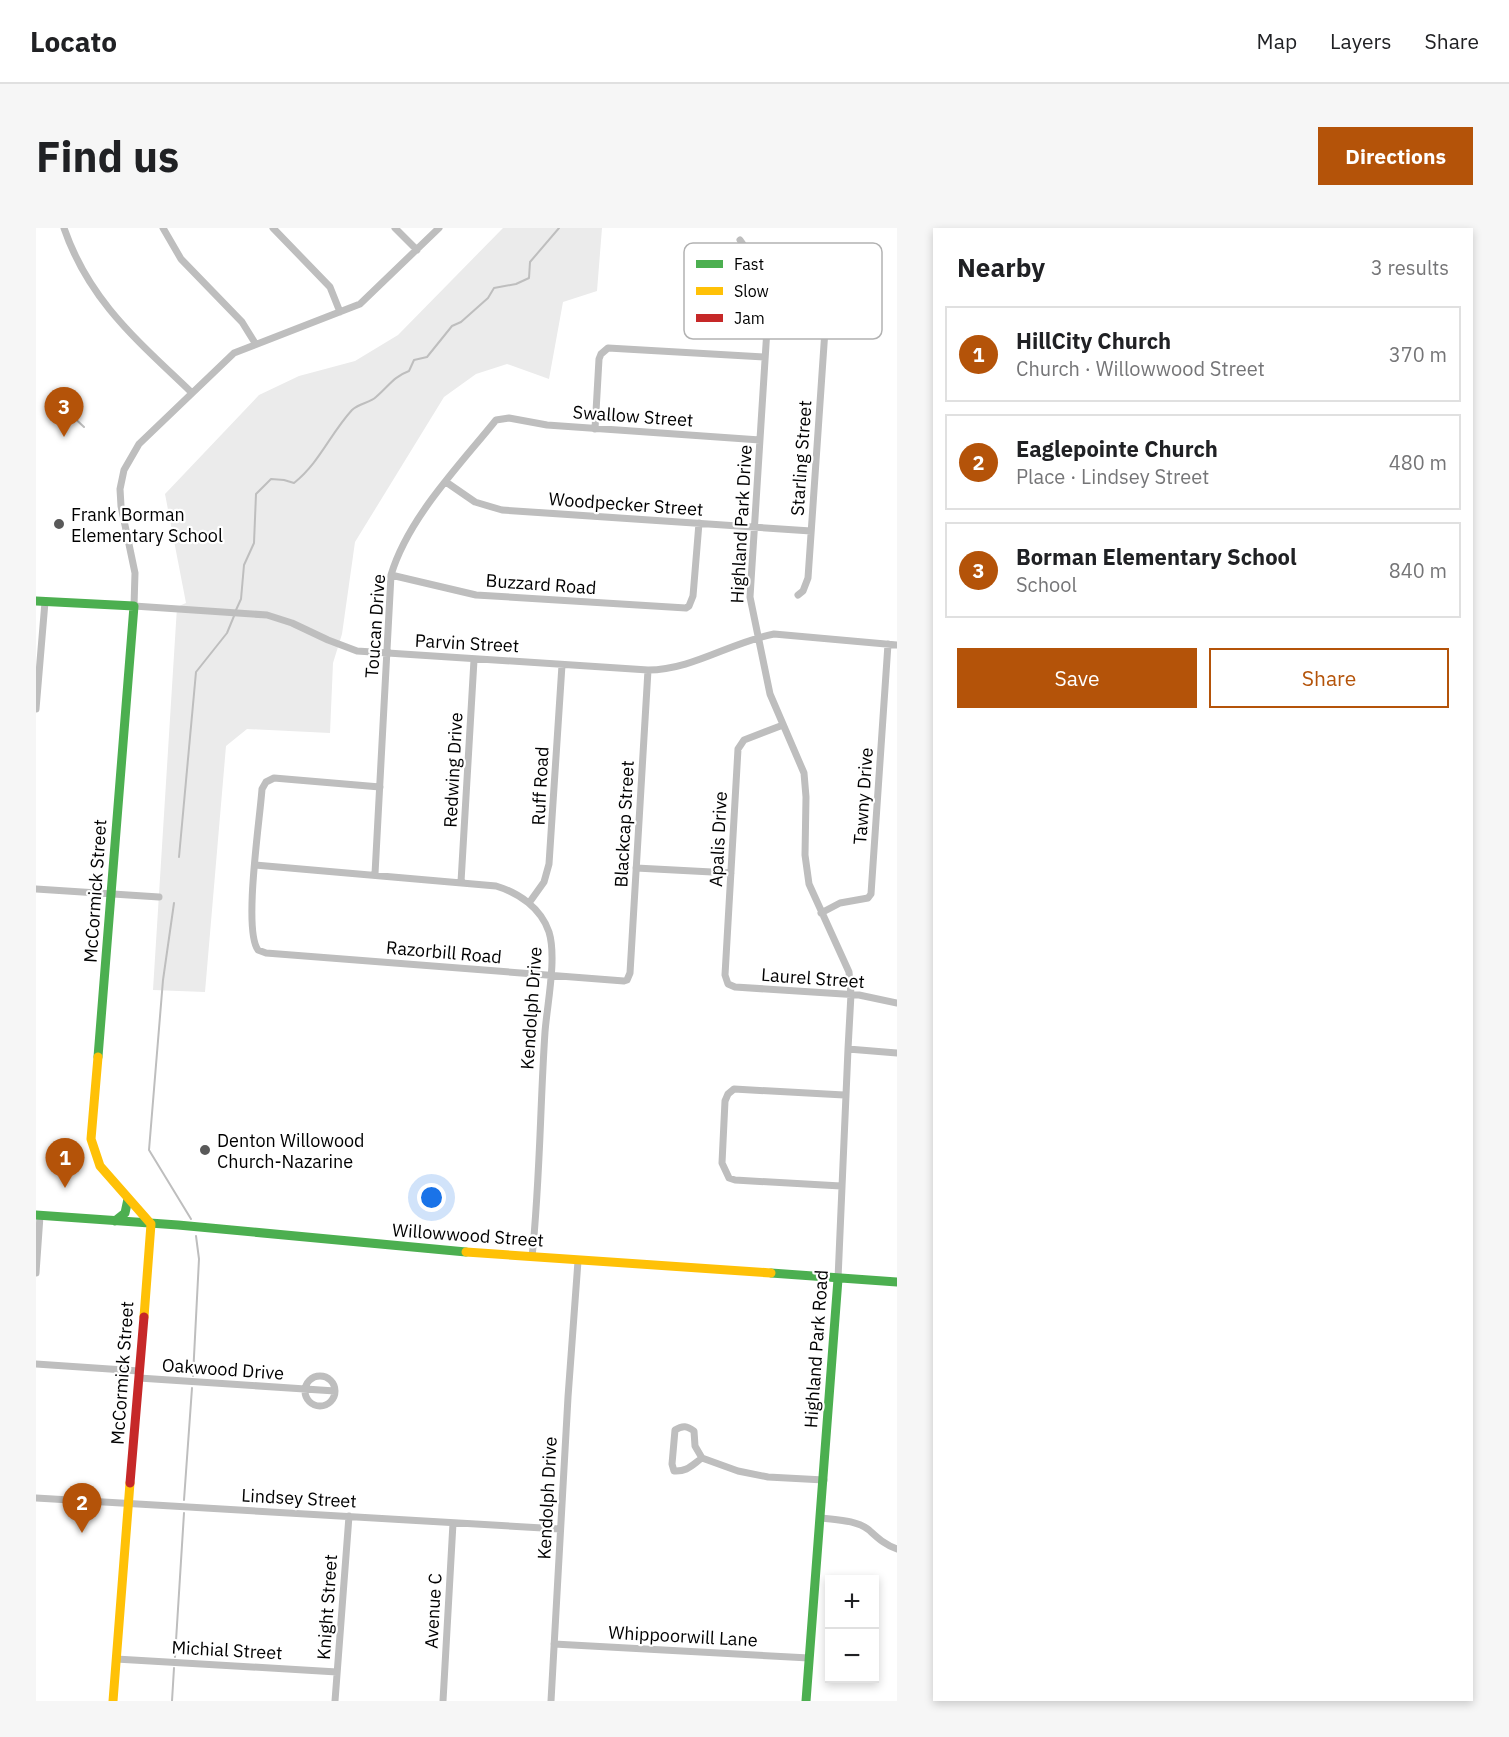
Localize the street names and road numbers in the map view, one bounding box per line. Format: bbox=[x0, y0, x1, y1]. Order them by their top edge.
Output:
street label: Starling Street bbox=[785, 399, 817, 517]
street label: Swallow Street bbox=[572, 400, 694, 432]
street label: Highland Park Drive bbox=[725, 444, 757, 604]
street label: Woodpecker Street bbox=[548, 487, 704, 521]
street label: Buzzard Road bbox=[485, 569, 597, 599]
street label: Toucan Drive bbox=[360, 573, 390, 679]
street label: Parvin Street bbox=[414, 629, 520, 657]
street label: Redwing Drive bbox=[438, 712, 468, 828]
street label: Ruff Road bbox=[526, 746, 554, 826]
street label: Tawny Drive bbox=[848, 746, 878, 845]
street label: Blackcap Street bbox=[609, 760, 639, 888]
street label: Apalis Drive bbox=[704, 790, 732, 887]
street label: McCormick Street bbox=[79, 818, 111, 964]
street label: Razorbill Road bbox=[385, 935, 503, 969]
street label: Kendolph Drive bbox=[515, 946, 547, 1070]
street label: Laurel Street bbox=[760, 963, 866, 993]
street label: Willowwood Street bbox=[391, 1218, 545, 1252]
street label: Highland Park Road bbox=[799, 1269, 833, 1429]
street label: McCormick Street bbox=[106, 1300, 138, 1446]
street label: Oakwood Drive bbox=[161, 1353, 285, 1385]
street label: Kendolph Drive bbox=[532, 1436, 562, 1560]
street label: Lindsey Street bbox=[241, 1483, 357, 1513]
street label: Knight Street bbox=[312, 1554, 342, 1660]
street label: Avenue C bbox=[420, 1573, 446, 1649]
street label: Whippoorwill Lane bbox=[608, 1621, 758, 1651]
street label: Michial Street bbox=[171, 1636, 283, 1664]

